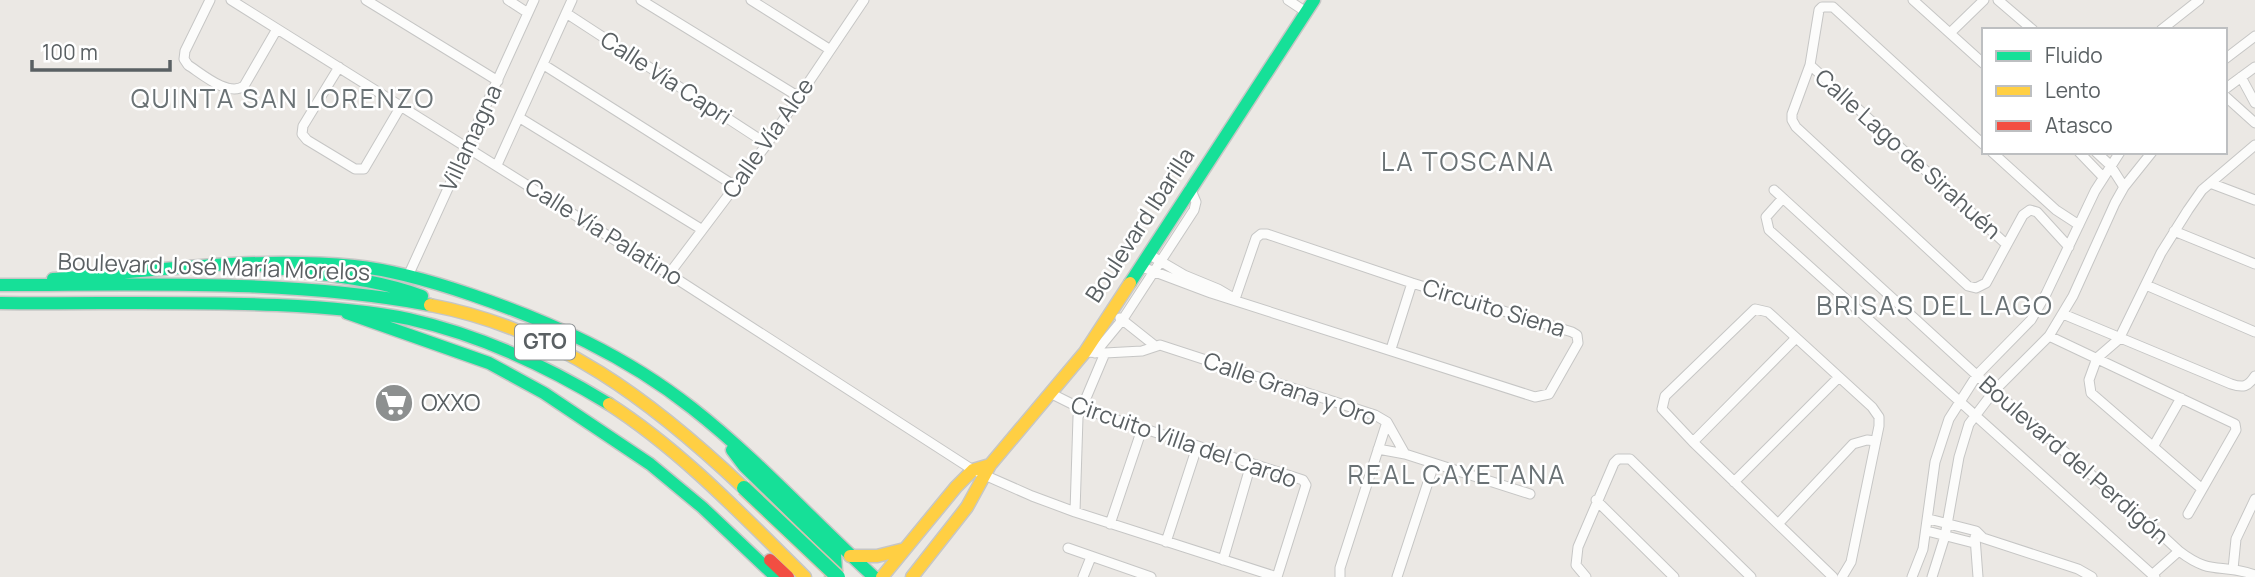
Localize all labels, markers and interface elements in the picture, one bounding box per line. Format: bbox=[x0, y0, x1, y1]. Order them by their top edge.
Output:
street label: Calle Vía Capri bbox=[595, 23, 738, 132]
scale bar bbox=[32, 28, 170, 72]
legend bbox=[1982, 28, 2227, 154]
text: 100 m bbox=[42, 38, 98, 66]
text: Fluido bbox=[2045, 41, 2103, 69]
street label: Calle Lago de Sirahuén bbox=[1809, 61, 2009, 246]
street label: Calle Vía Alce bbox=[714, 71, 820, 204]
text: Lento bbox=[2045, 76, 2101, 104]
street label: Villamagna bbox=[431, 79, 509, 196]
district label: QUINTA SAN LORENZO bbox=[131, 80, 435, 116]
text: Atasco bbox=[2045, 111, 2113, 139]
street label: Boulevard Ibarilla bbox=[1077, 141, 1201, 308]
district label: LA TOSCANA bbox=[1381, 143, 1555, 179]
street label: Calle Vía Palatino bbox=[520, 170, 689, 292]
street label: Boulevard José María Morelos bbox=[57, 245, 371, 287]
street label: Circuito Siena bbox=[1419, 270, 1570, 344]
district label: BRISAS DEL LAGO bbox=[1816, 287, 2054, 323]
road number: GTO bbox=[515, 324, 575, 360]
street label: Calle Grana y Oro bbox=[1200, 343, 1381, 433]
street label: Boulevard del Perdigón bbox=[1973, 368, 2176, 551]
supermarket icon: OXXO bbox=[373, 382, 415, 424]
place label: OXXO bbox=[421, 386, 480, 418]
street label: Circuito Villa del Cardo bbox=[1067, 387, 1302, 495]
district label: REAL CAYETANA bbox=[1348, 456, 1566, 492]

